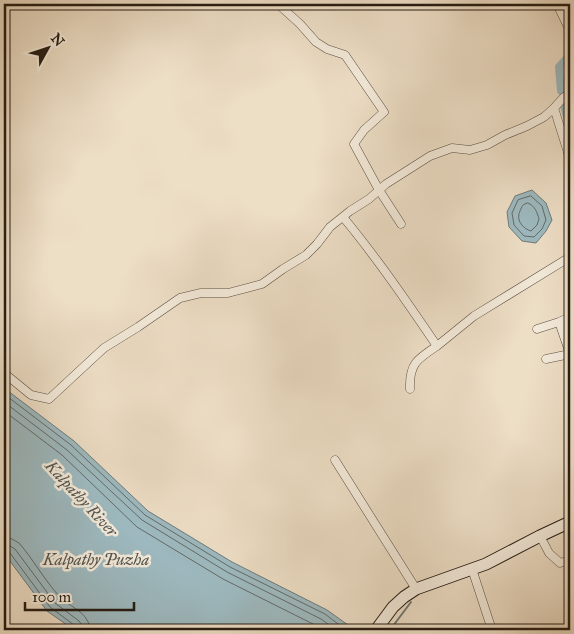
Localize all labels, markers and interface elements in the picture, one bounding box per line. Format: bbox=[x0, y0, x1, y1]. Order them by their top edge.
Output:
north arrow bbox=[22, 22, 72, 72]
text: N bbox=[47, 30, 68, 50]
water label: Kalpathy River bbox=[40, 456, 123, 542]
water label: Kalpathy Puzha bbox=[42, 550, 149, 570]
scale bar bbox=[25, 579, 134, 611]
text: 100 m bbox=[32, 588, 72, 606]

